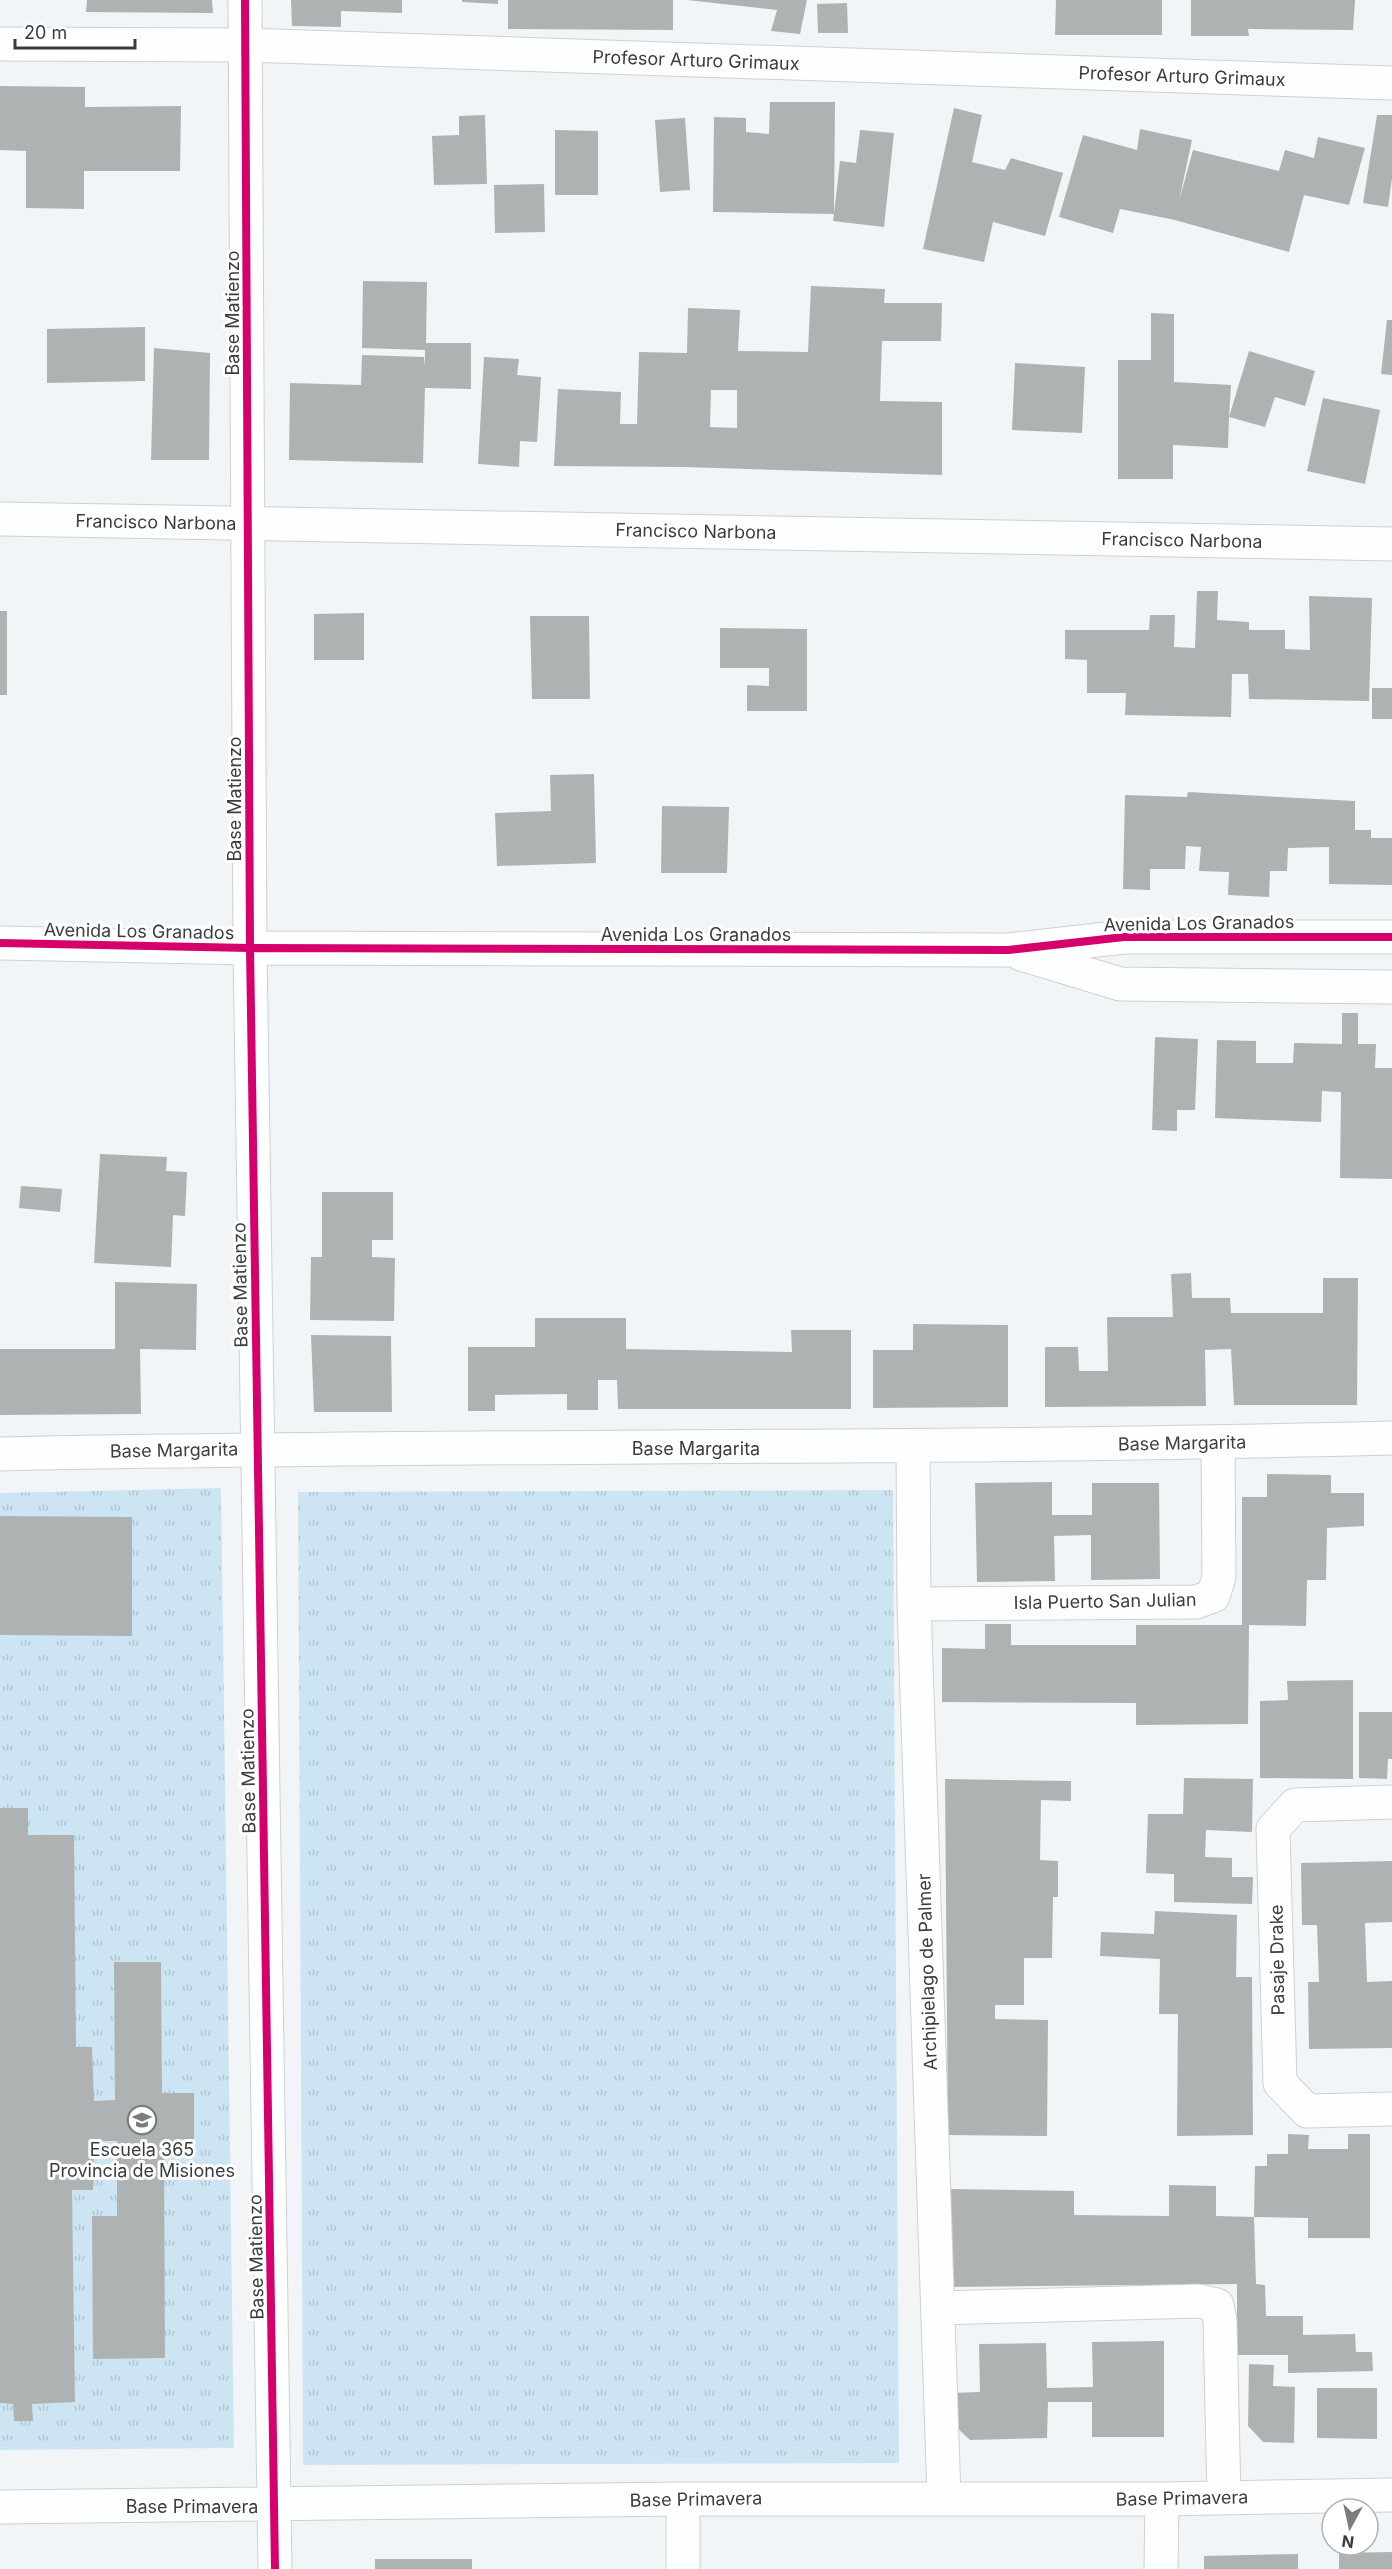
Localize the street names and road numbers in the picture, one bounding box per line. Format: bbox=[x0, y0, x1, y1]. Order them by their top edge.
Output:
street label: Profesor Arturo Grimaux bbox=[592, 46, 800, 74]
street label: Profesor Arturo Grimaux bbox=[1078, 62, 1286, 90]
street label: Base Matienzo bbox=[222, 250, 243, 376]
street label: Francisco Narbona bbox=[75, 510, 237, 534]
street label: Francisco Narbona bbox=[615, 519, 777, 543]
street label: Francisco Narbona bbox=[1101, 528, 1263, 552]
street label: Base Matienzo bbox=[224, 736, 245, 862]
street label: Avenida Los Granados bbox=[1104, 911, 1294, 935]
street label: Avenida Los Granados bbox=[44, 919, 234, 943]
street label: Avenida Los Granados bbox=[601, 924, 791, 945]
street label: Base Matienzo bbox=[228, 1222, 252, 1348]
street label: Base Margarita bbox=[1118, 1431, 1246, 1455]
street label: Base Margarita bbox=[110, 1438, 238, 1462]
street label: Base Margarita bbox=[632, 1438, 760, 1459]
street label: Isla Puerto San Julian bbox=[1013, 1589, 1197, 1613]
street label: Base Matienzo bbox=[236, 1708, 260, 1834]
street label: Archipielago de Palmer bbox=[913, 1873, 941, 2071]
street label: Pasaje Drake bbox=[1266, 1904, 1288, 2016]
street label: Base Matienzo bbox=[244, 2194, 268, 2320]
street label: Base Primavera bbox=[1116, 2486, 1248, 2510]
street label: Base Primavera bbox=[630, 2487, 762, 2511]
street label: Base Primavera bbox=[126, 2496, 258, 2517]

